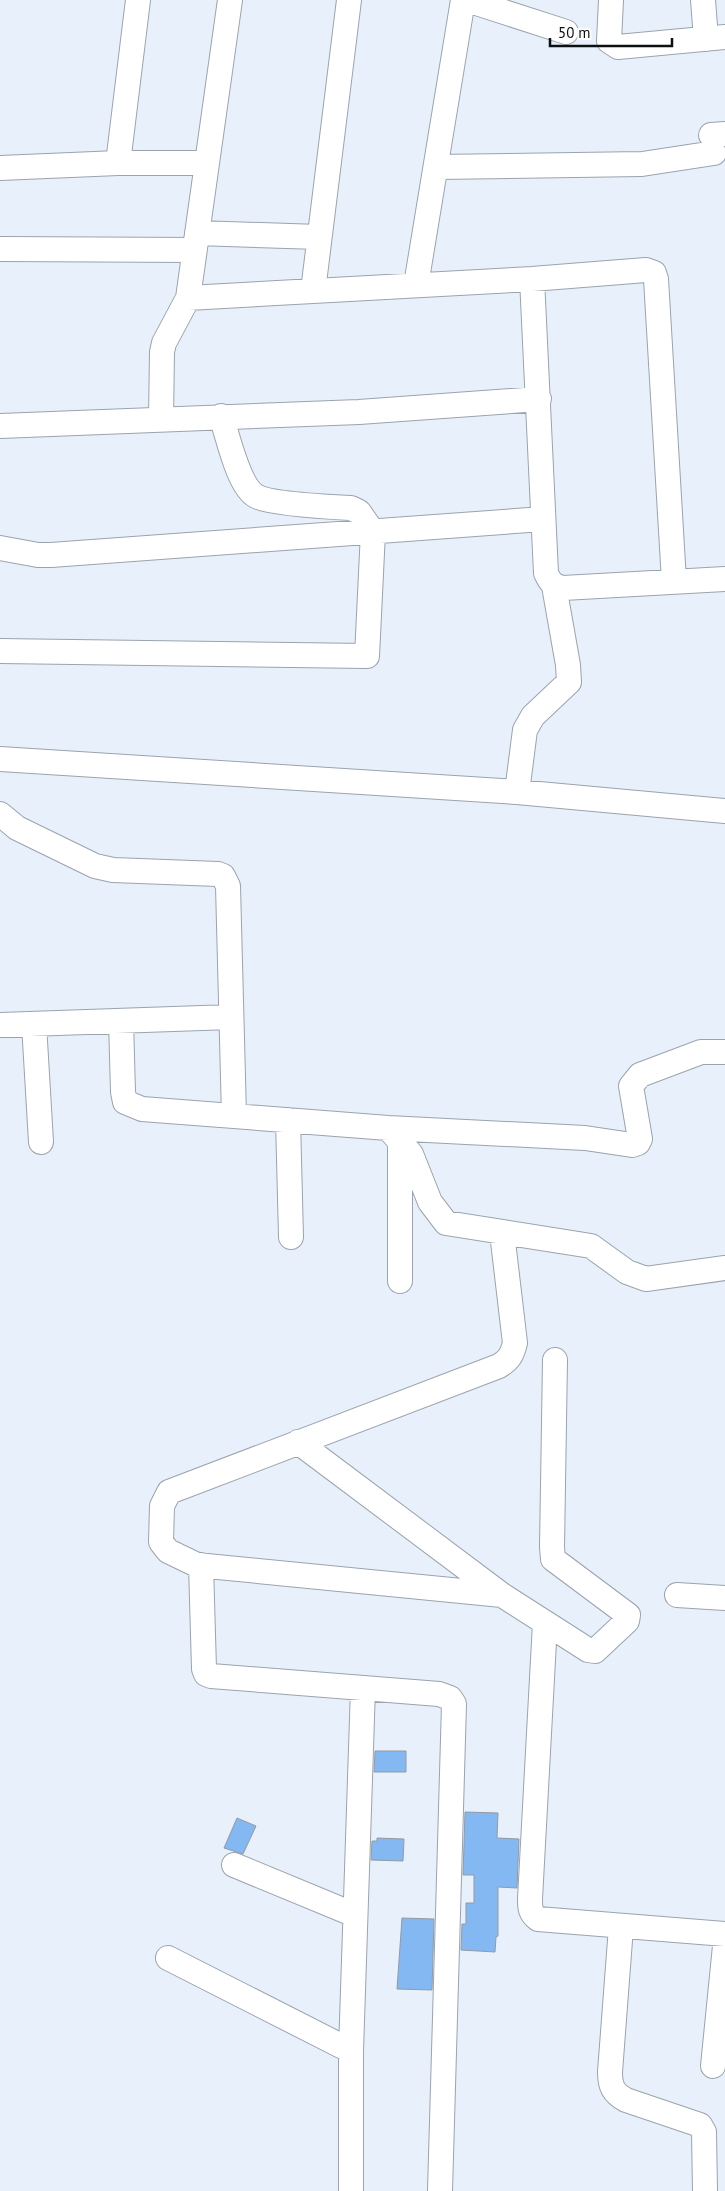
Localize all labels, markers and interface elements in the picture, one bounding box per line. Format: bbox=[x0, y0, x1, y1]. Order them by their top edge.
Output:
scale bar bbox=[550, 15, 672, 47]
text: 50 m bbox=[558, 23, 591, 42]

